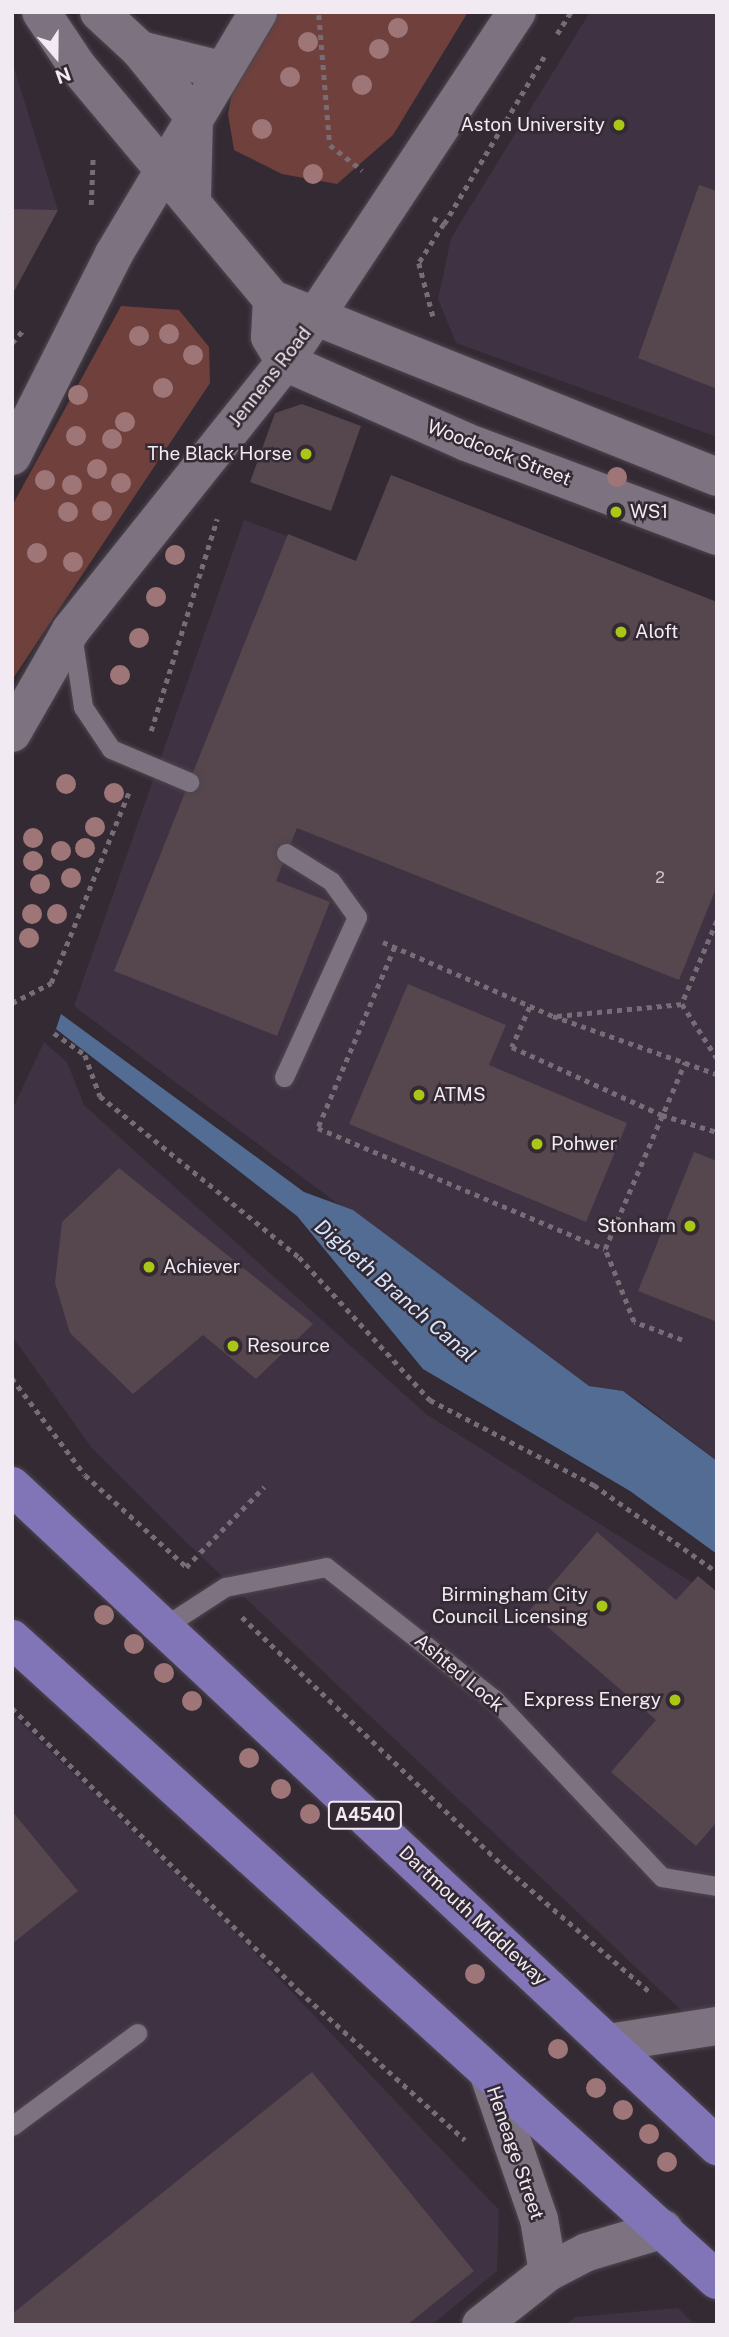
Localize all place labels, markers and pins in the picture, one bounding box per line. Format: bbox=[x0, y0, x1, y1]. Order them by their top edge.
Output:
place label: Aston University bbox=[461, 114, 605, 136]
marker: Aston University bbox=[611, 117, 627, 133]
place label: The Black Horse bbox=[147, 443, 292, 465]
marker: The Black Horse bbox=[298, 446, 314, 462]
place label: WS1 bbox=[630, 501, 668, 523]
marker: WS1 bbox=[608, 504, 624, 520]
place label: Aloft bbox=[635, 621, 678, 643]
marker: Aloft bbox=[613, 624, 629, 640]
place label: ATMS bbox=[433, 1084, 486, 1106]
marker: ATMS bbox=[411, 1087, 427, 1103]
place label: Pohwer bbox=[551, 1133, 617, 1155]
marker: Pohwer bbox=[529, 1136, 545, 1152]
place label: Stonham bbox=[597, 1215, 676, 1237]
marker: Stonham bbox=[682, 1218, 698, 1234]
place label: Achiever bbox=[163, 1256, 240, 1278]
marker: Achiever bbox=[141, 1259, 157, 1275]
place label: Resource bbox=[247, 1335, 330, 1357]
marker: Resource bbox=[225, 1338, 241, 1354]
place label: Birmingham City Council Licensing bbox=[432, 1584, 588, 1628]
marker: Birmingham City Council Licensing bbox=[594, 1598, 610, 1614]
place label: Express Energy bbox=[523, 1689, 661, 1711]
marker: Express Energy bbox=[667, 1692, 683, 1708]

